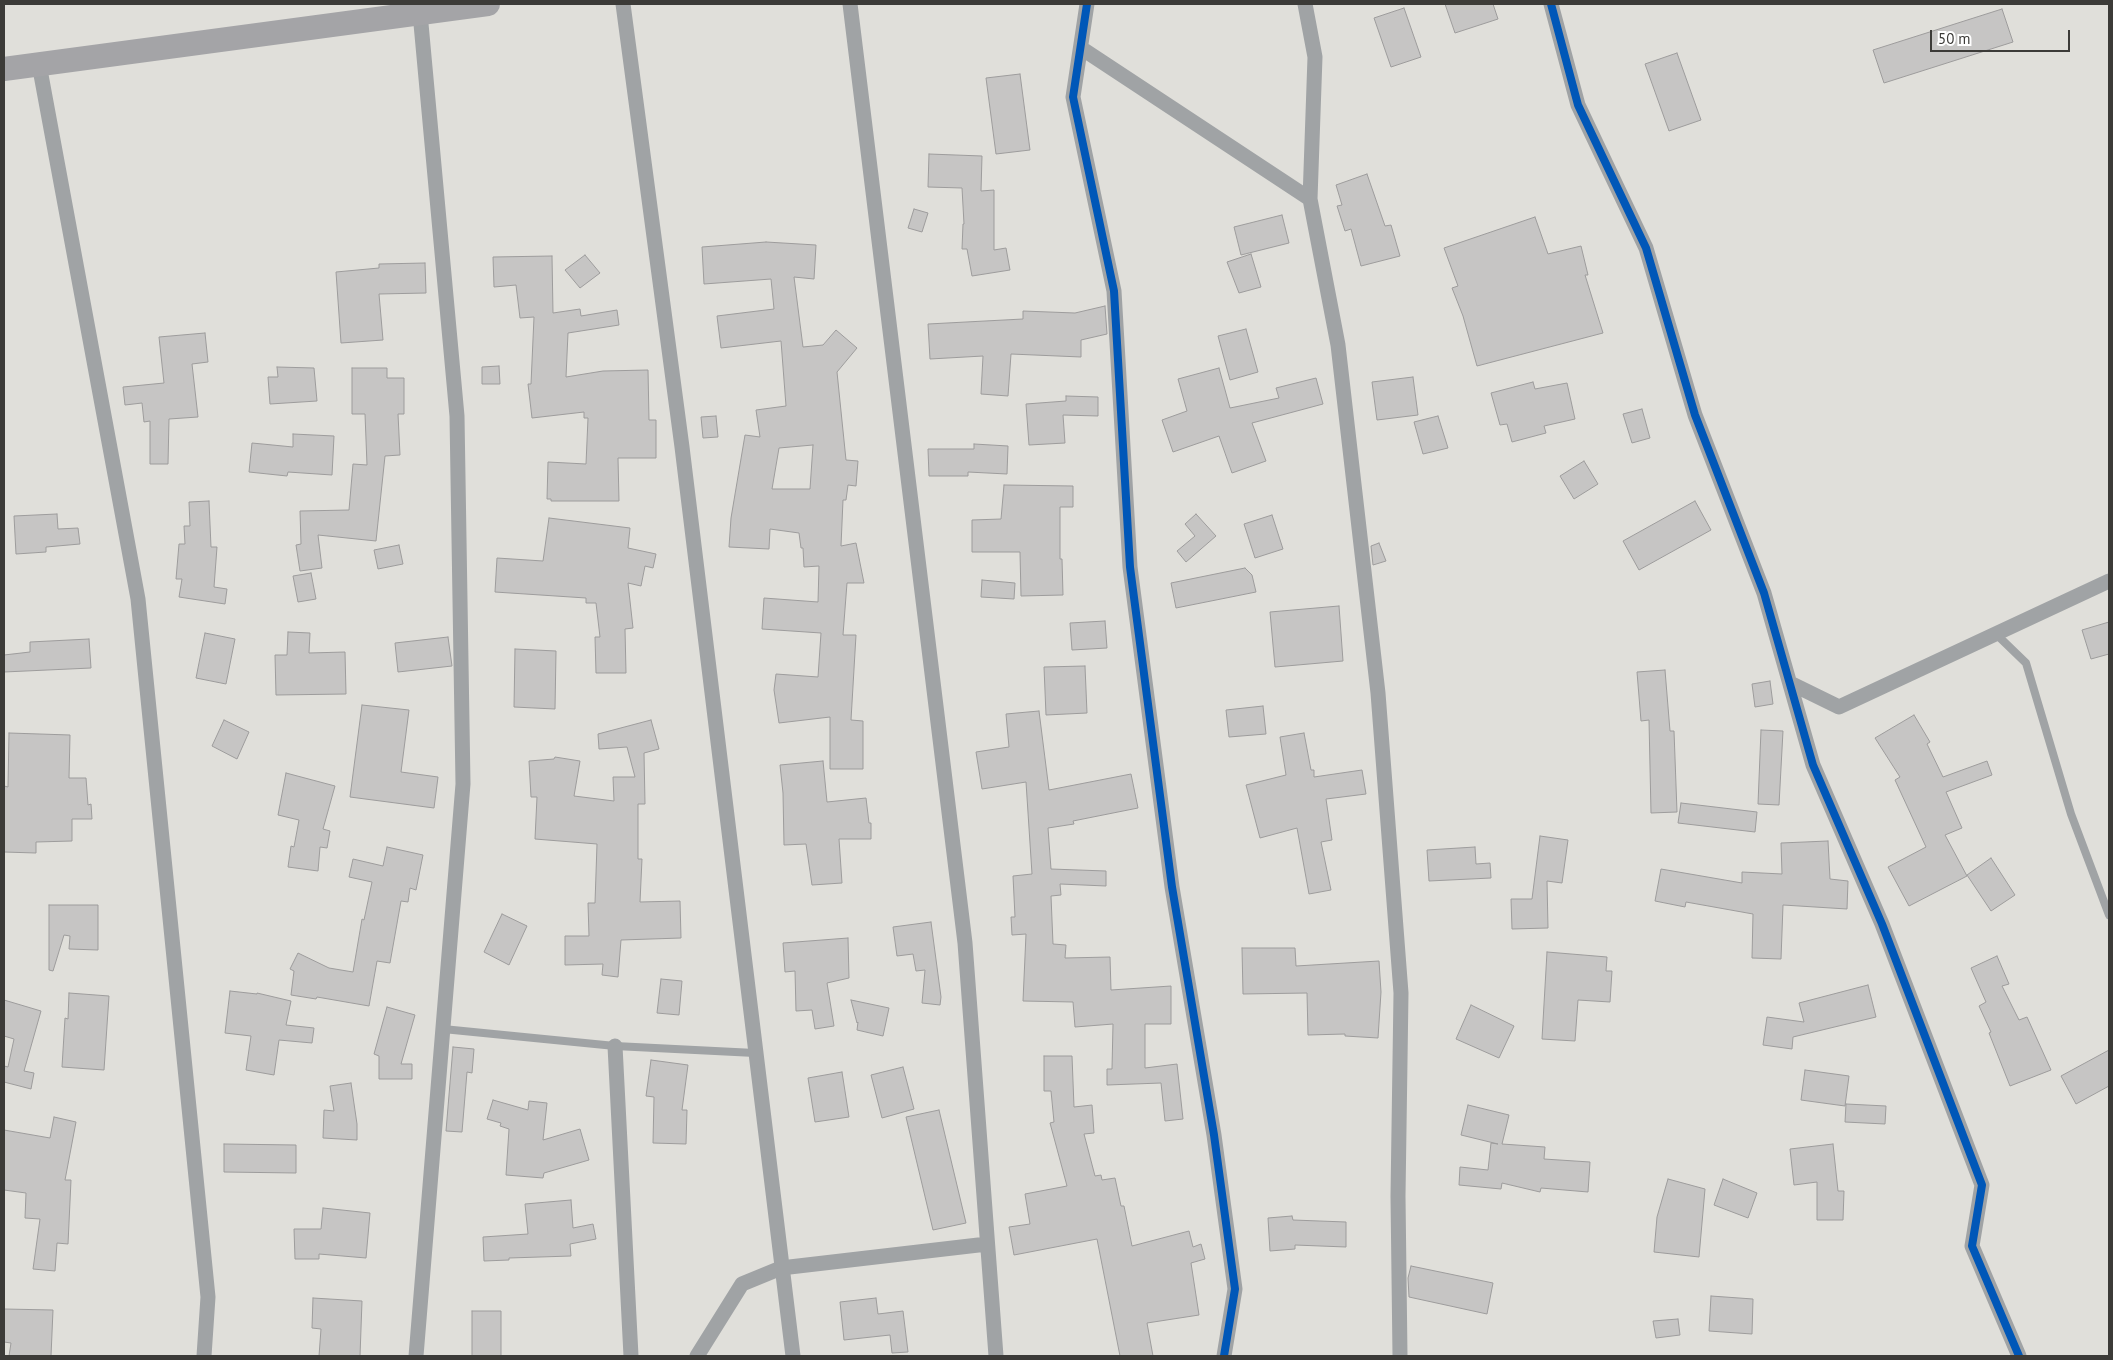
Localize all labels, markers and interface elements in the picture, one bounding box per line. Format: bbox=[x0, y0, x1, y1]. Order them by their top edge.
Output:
scale bar bbox=[1933, 20, 2073, 52]
text: 50 m bbox=[1938, 29, 1971, 48]

